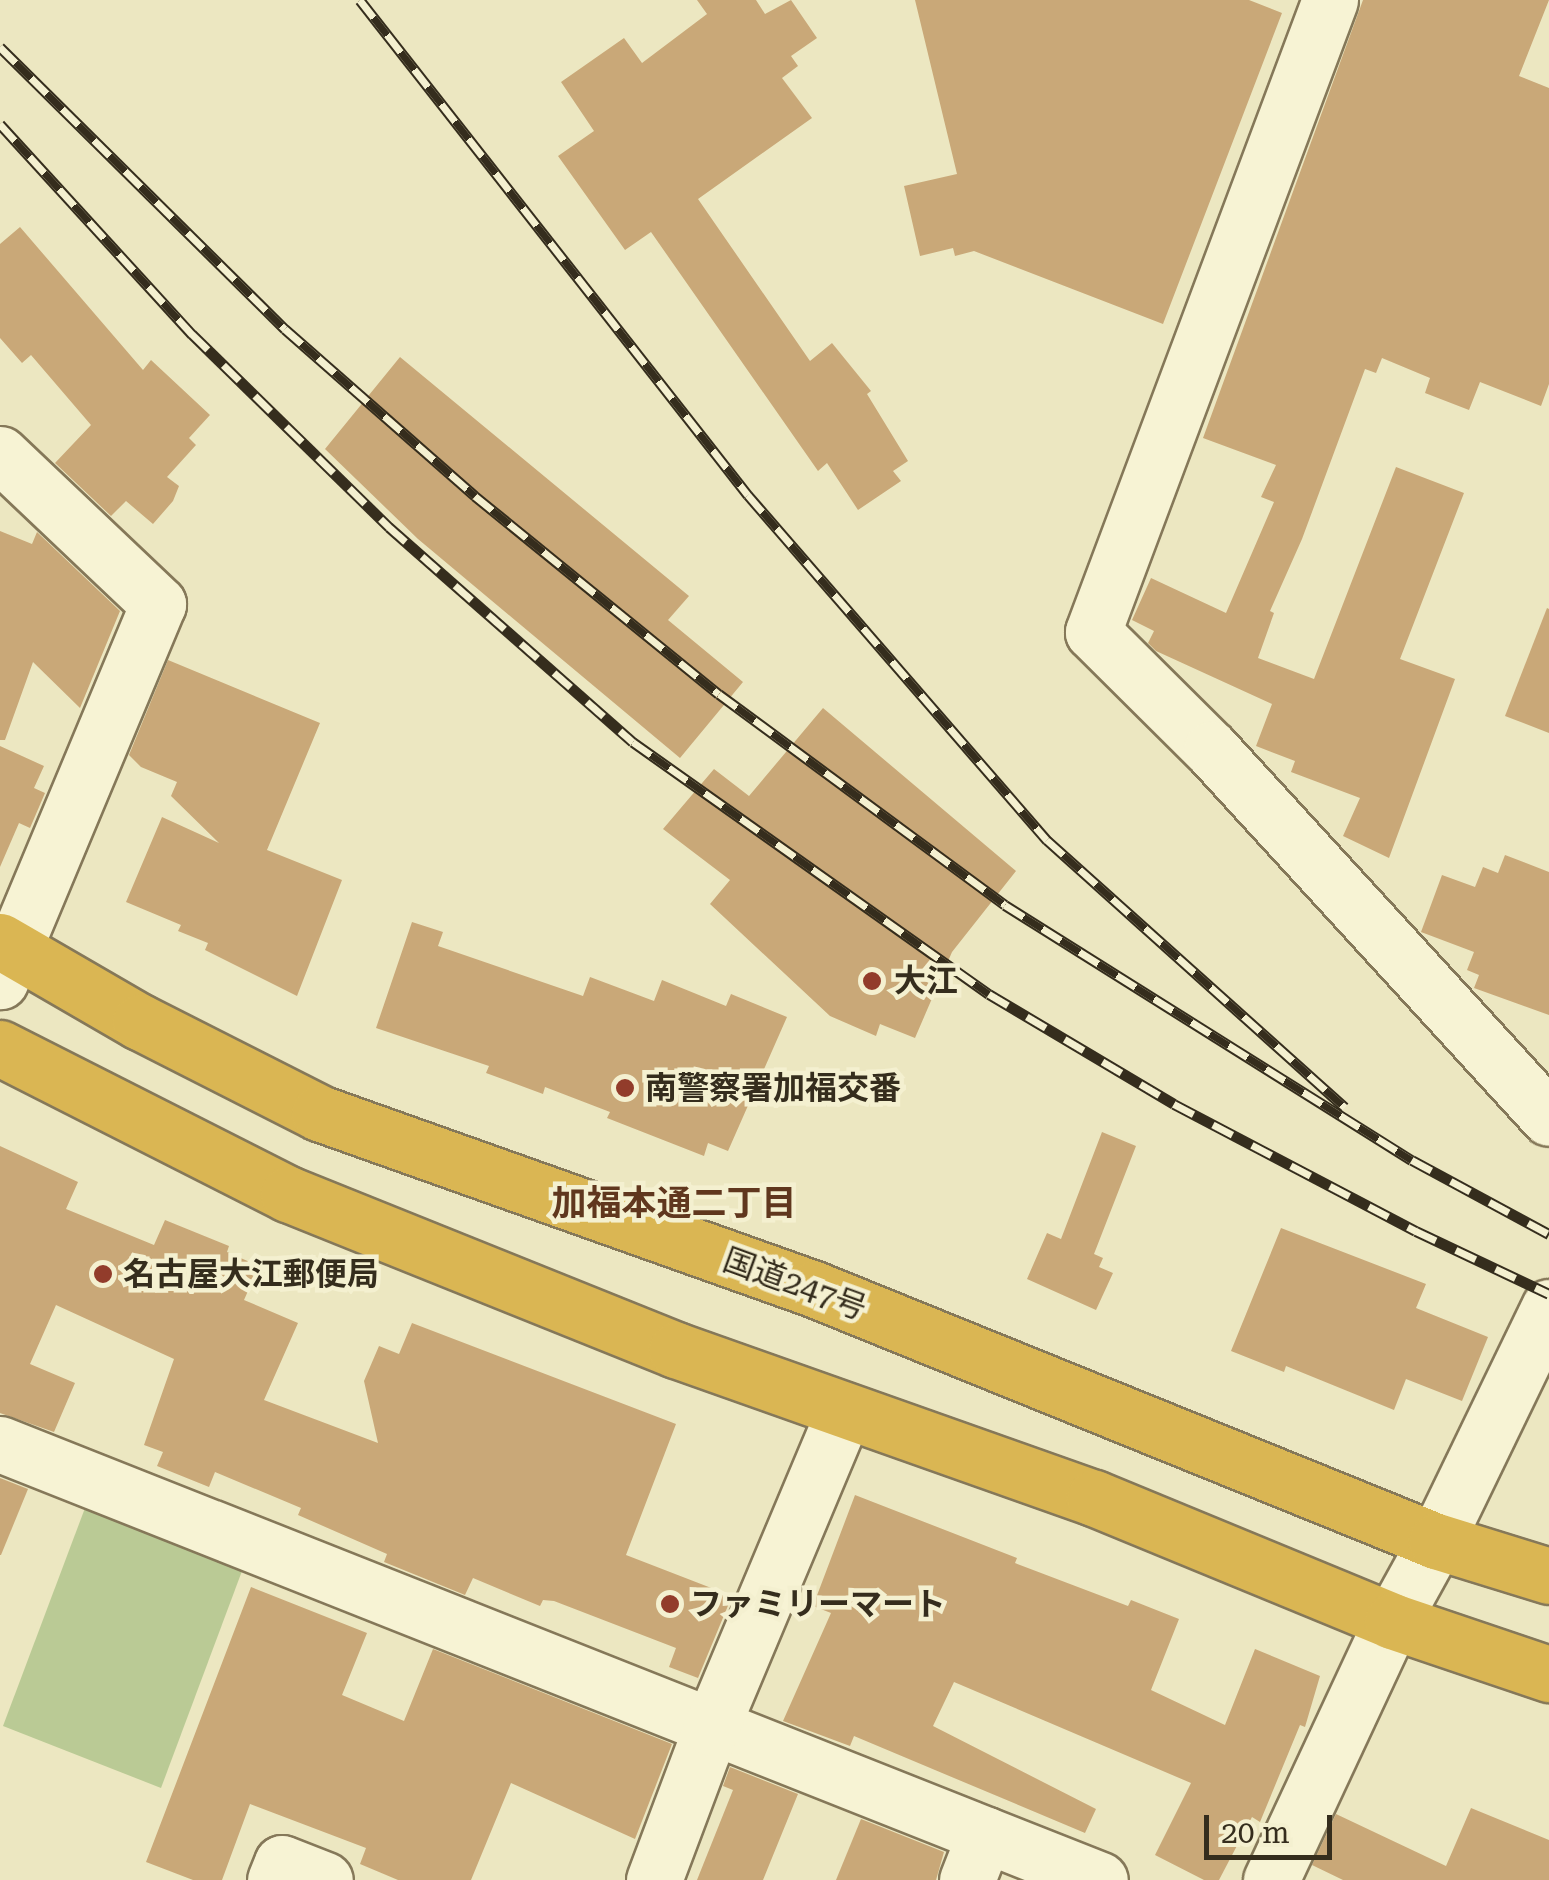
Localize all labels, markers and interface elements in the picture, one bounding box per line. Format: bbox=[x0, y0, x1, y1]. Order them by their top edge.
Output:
place label: 大江 bbox=[894, 962, 958, 1000]
marker: 大江 bbox=[859, 968, 885, 994]
place label: 南警察署加福交番 bbox=[645, 1069, 901, 1107]
marker: 南警察署加福交番 bbox=[614, 1077, 636, 1099]
district label: 加福本通二丁目 bbox=[552, 1183, 796, 1225]
street label: 国道247号 bbox=[718, 1240, 872, 1328]
place label: 名古屋大江郵便局 bbox=[123, 1255, 379, 1293]
marker: 名古屋大江郵便局 bbox=[92, 1263, 114, 1285]
place label: ファミリーマート bbox=[690, 1585, 946, 1623]
marker: ファミリーマート bbox=[659, 1593, 681, 1615]
scale bar bbox=[1209, 1795, 1336, 1857]
text: 20 m bbox=[1221, 1815, 1290, 1850]

